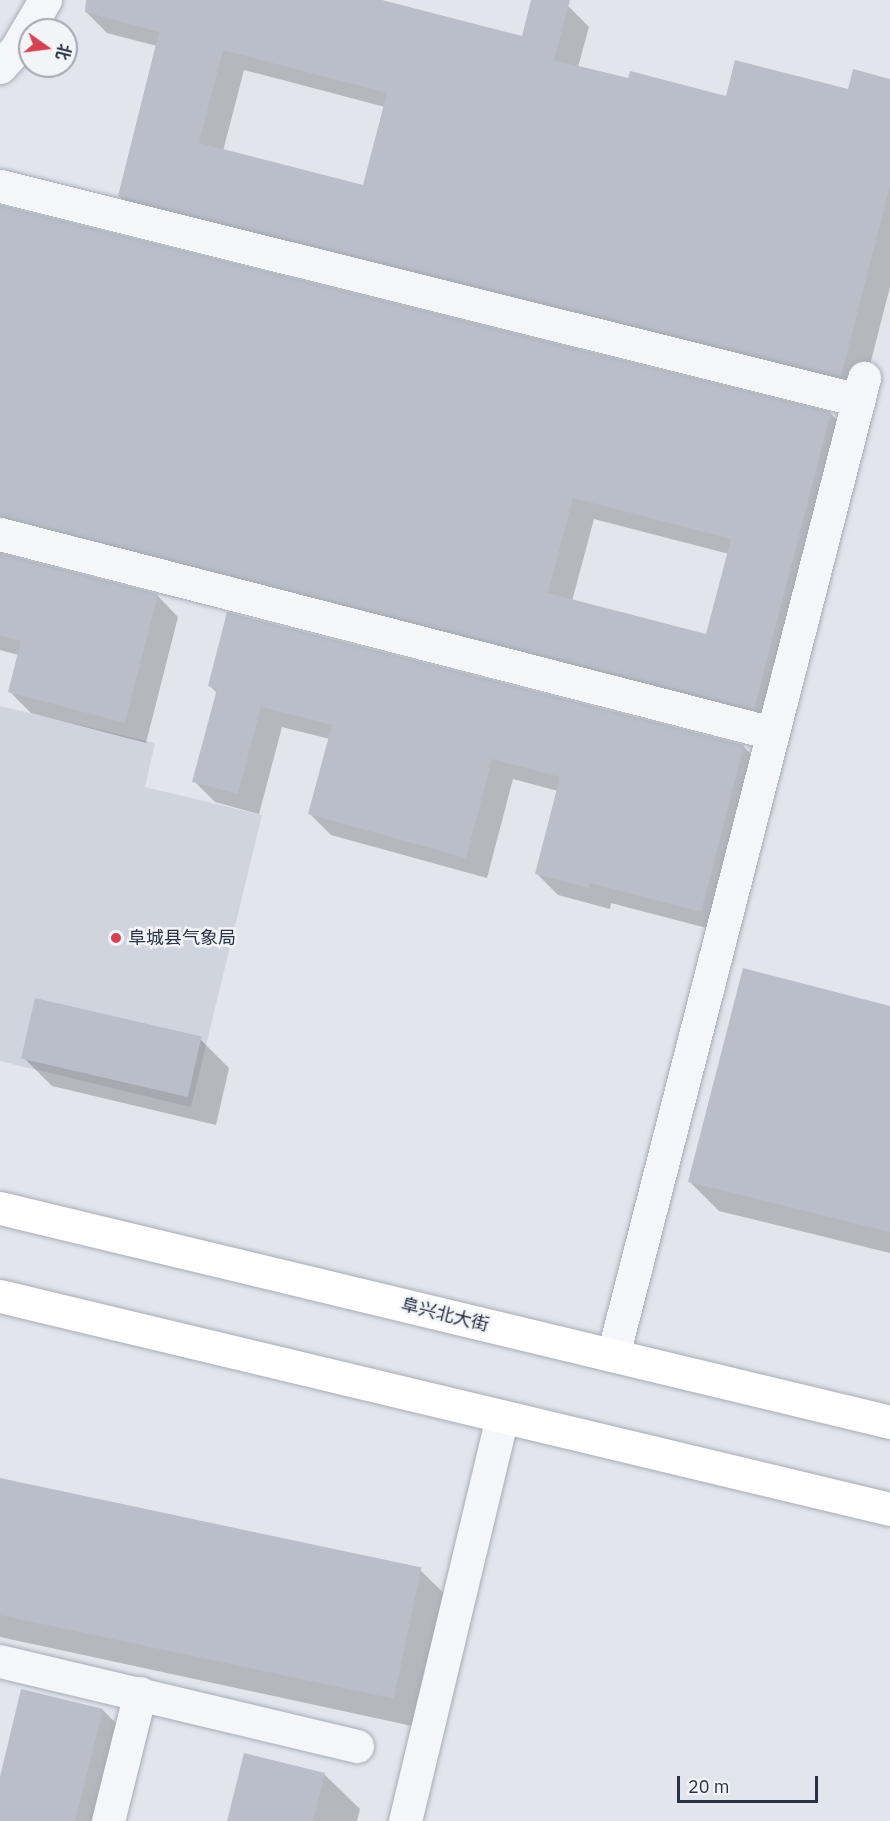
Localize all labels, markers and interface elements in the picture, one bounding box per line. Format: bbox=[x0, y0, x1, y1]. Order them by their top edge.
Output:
north arrow bbox=[18, 18, 78, 78]
text: 北 bbox=[52, 42, 75, 62]
place label: 阜城县气象局 bbox=[128, 927, 236, 949]
marker: 阜城县气象局 bbox=[109, 931, 123, 945]
street label: 阜兴北大街 bbox=[399, 1294, 491, 1336]
scale bar bbox=[680, 1764, 821, 1802]
text: 20 m bbox=[688, 1775, 730, 1798]

